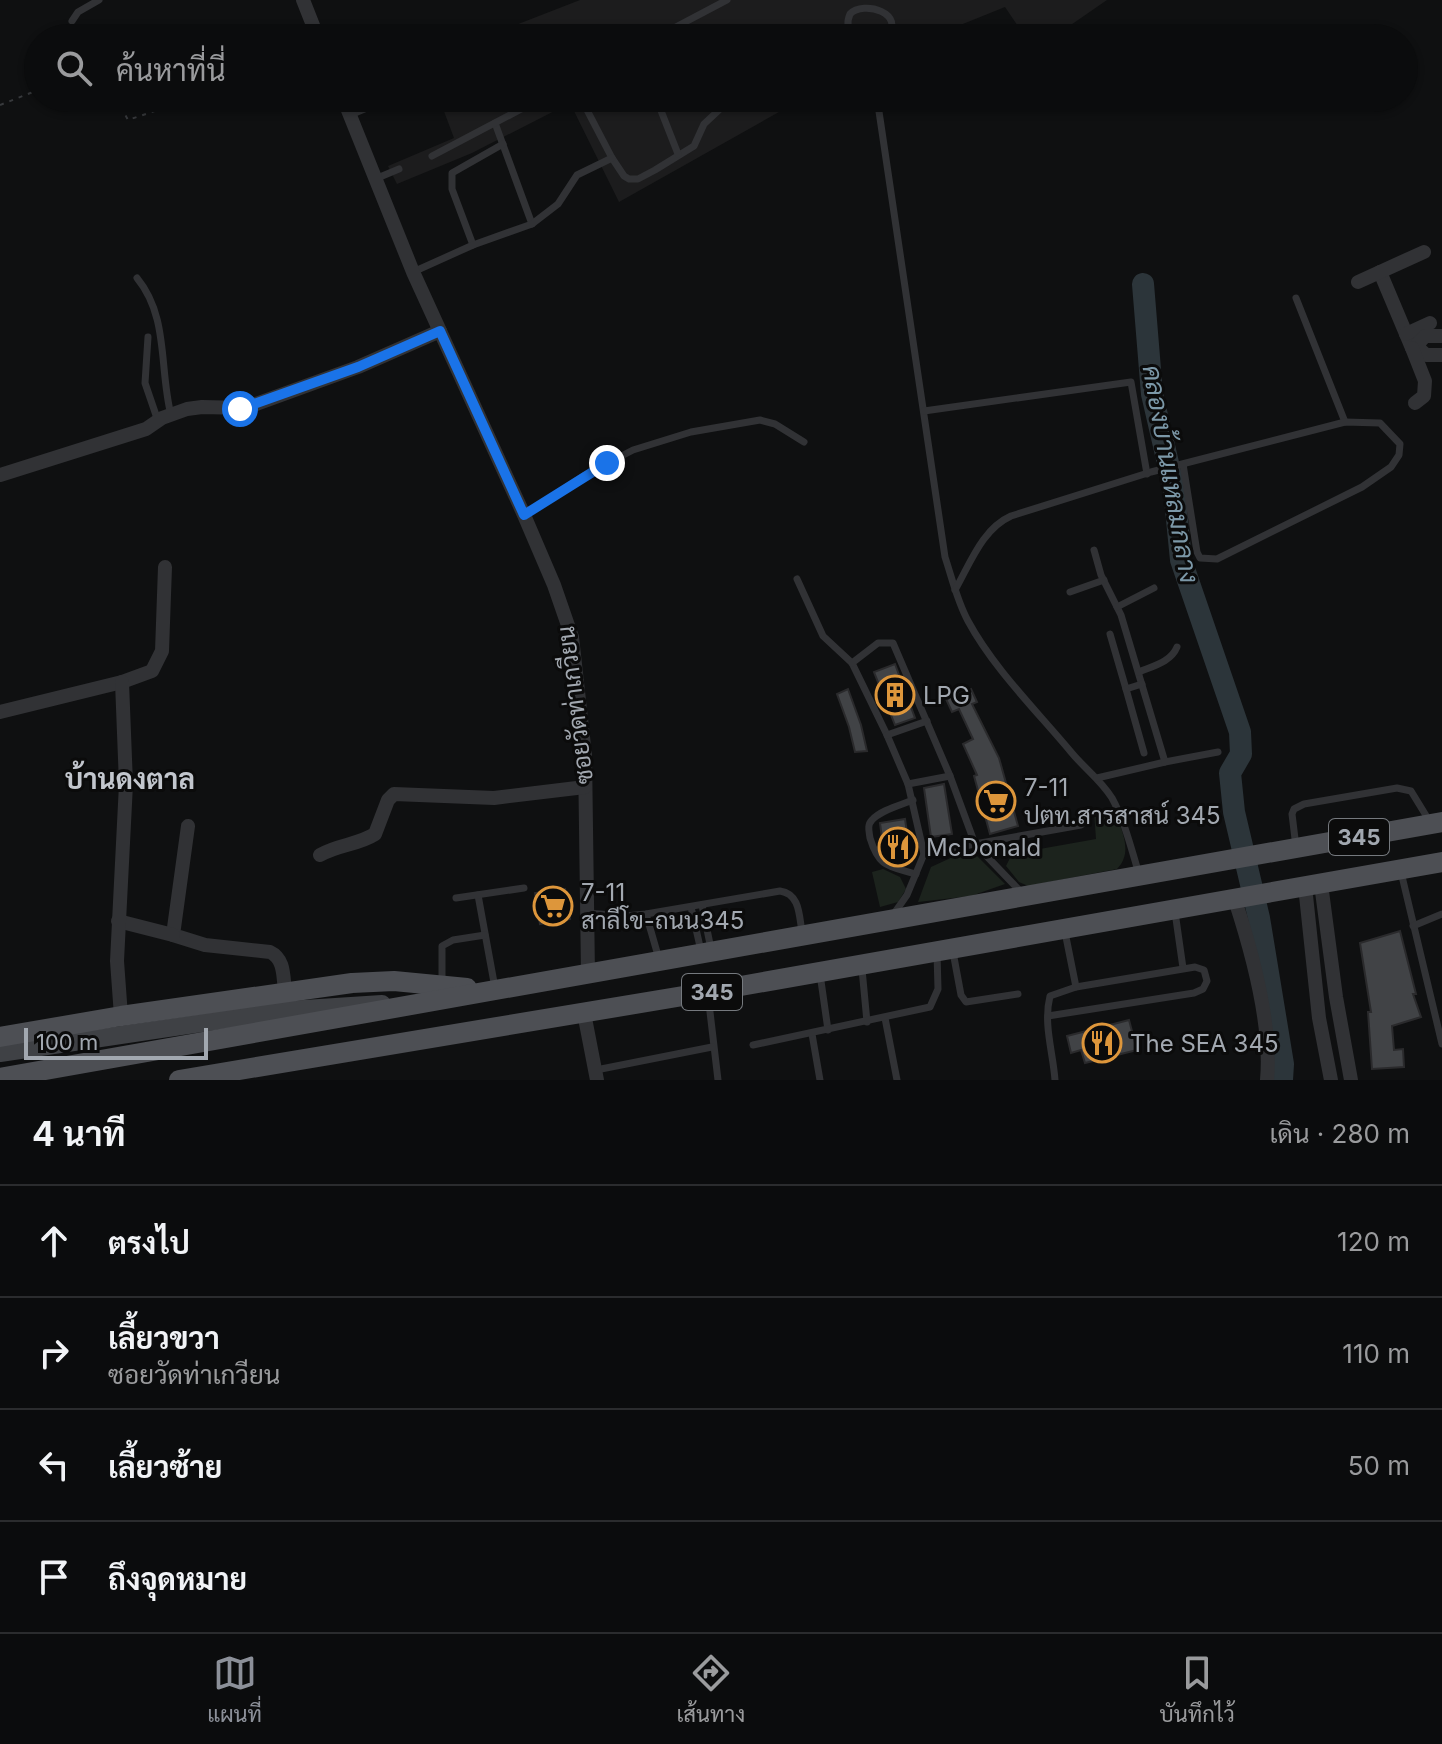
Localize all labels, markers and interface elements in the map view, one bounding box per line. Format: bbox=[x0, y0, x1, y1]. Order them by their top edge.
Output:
search box bbox=[24, 24, 1418, 112]
icon: search bbox=[52, 46, 96, 90]
text: ค้นหาที่นี่ bbox=[116, 52, 226, 88]
water label: คลองบ้านแหลมกลาง bbox=[1137, 363, 1205, 585]
route start bbox=[222, 391, 258, 427]
route end bbox=[589, 445, 625, 481]
street label: ซอยวัดท่าเกวียน bbox=[551, 624, 599, 786]
building icon: LPG bbox=[874, 674, 916, 716]
place label: LPG bbox=[923, 681, 970, 710]
district label: บ้านดงตาล bbox=[65, 760, 195, 796]
place label: 7-11 ปตท.สารสาสน์ 345 bbox=[1024, 773, 1221, 830]
supermarket icon: 7-11 ปตท.สารสาสน์ 345 bbox=[975, 780, 1017, 822]
road number: 345 bbox=[1329, 819, 1389, 855]
restaurant icon: McDonald bbox=[877, 826, 919, 868]
place label: McDonald bbox=[926, 833, 1041, 862]
place label: 7-11 สาลีโข-ถนน345 bbox=[581, 878, 744, 935]
supermarket icon: 7-11 สาลีโข-ถนน345 bbox=[532, 885, 574, 927]
road number: 345 bbox=[682, 974, 742, 1010]
restaurant icon: The SEA 345 bbox=[1081, 1022, 1123, 1064]
scale bar bbox=[24, 1024, 208, 1060]
text: 100 m bbox=[36, 1029, 98, 1055]
place label: The SEA 345 bbox=[1130, 1029, 1278, 1058]
text: 4 นาที bbox=[32, 1113, 126, 1154]
text: เดิน · 280 m bbox=[1269, 1118, 1410, 1149]
icon: ahead bbox=[32, 1219, 76, 1263]
text: ตรงไป bbox=[108, 1225, 190, 1261]
text: 120 m bbox=[1337, 1226, 1410, 1257]
text: เลี้ยวขวา bbox=[108, 1320, 220, 1356]
icon: right bbox=[32, 1331, 76, 1375]
text: 110 m bbox=[1342, 1338, 1410, 1369]
text: ซอยวัดท่าเกวียน bbox=[108, 1359, 280, 1390]
icon: left bbox=[32, 1443, 76, 1487]
text: เลี้ยวซ้าย bbox=[108, 1449, 222, 1485]
text: 50 m bbox=[1348, 1450, 1410, 1481]
icon: arrive bbox=[32, 1555, 76, 1599]
text: ถึงจุดหมาย bbox=[108, 1561, 247, 1597]
tab: แผนที่ bbox=[207, 1651, 262, 1727]
tab: เส้นทาง bbox=[676, 1651, 745, 1727]
tab: บันทึกไว้ bbox=[1160, 1651, 1235, 1727]

